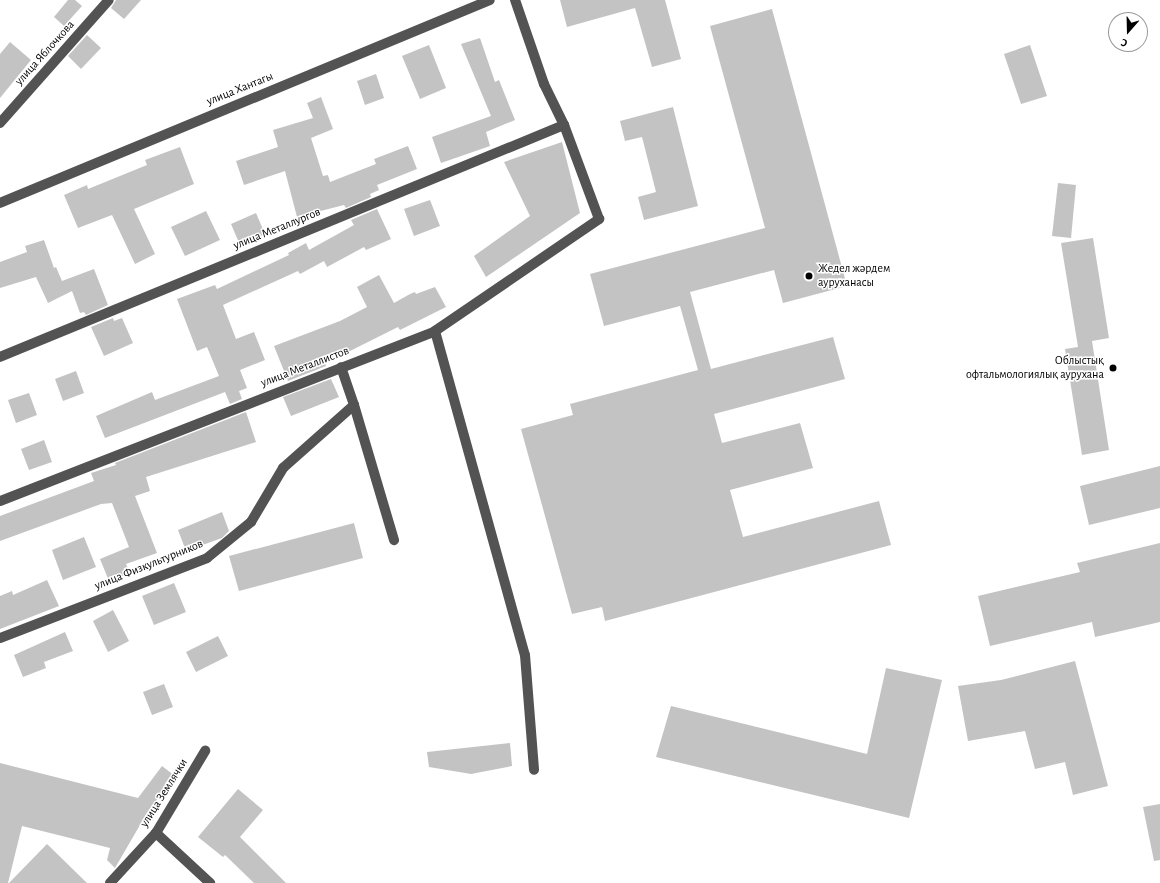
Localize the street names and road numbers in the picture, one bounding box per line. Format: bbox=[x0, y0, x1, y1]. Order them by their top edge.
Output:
street label: улица Яблочкова bbox=[12, 18, 78, 88]
street label: улица Хантагы bbox=[205, 69, 275, 109]
street label: улица Металлургов bbox=[231, 205, 323, 253]
street label: улица Металлистов bbox=[259, 344, 351, 390]
street label: улица Физкультурников bbox=[93, 537, 205, 593]
street label: улица Землячки bbox=[137, 756, 191, 830]

